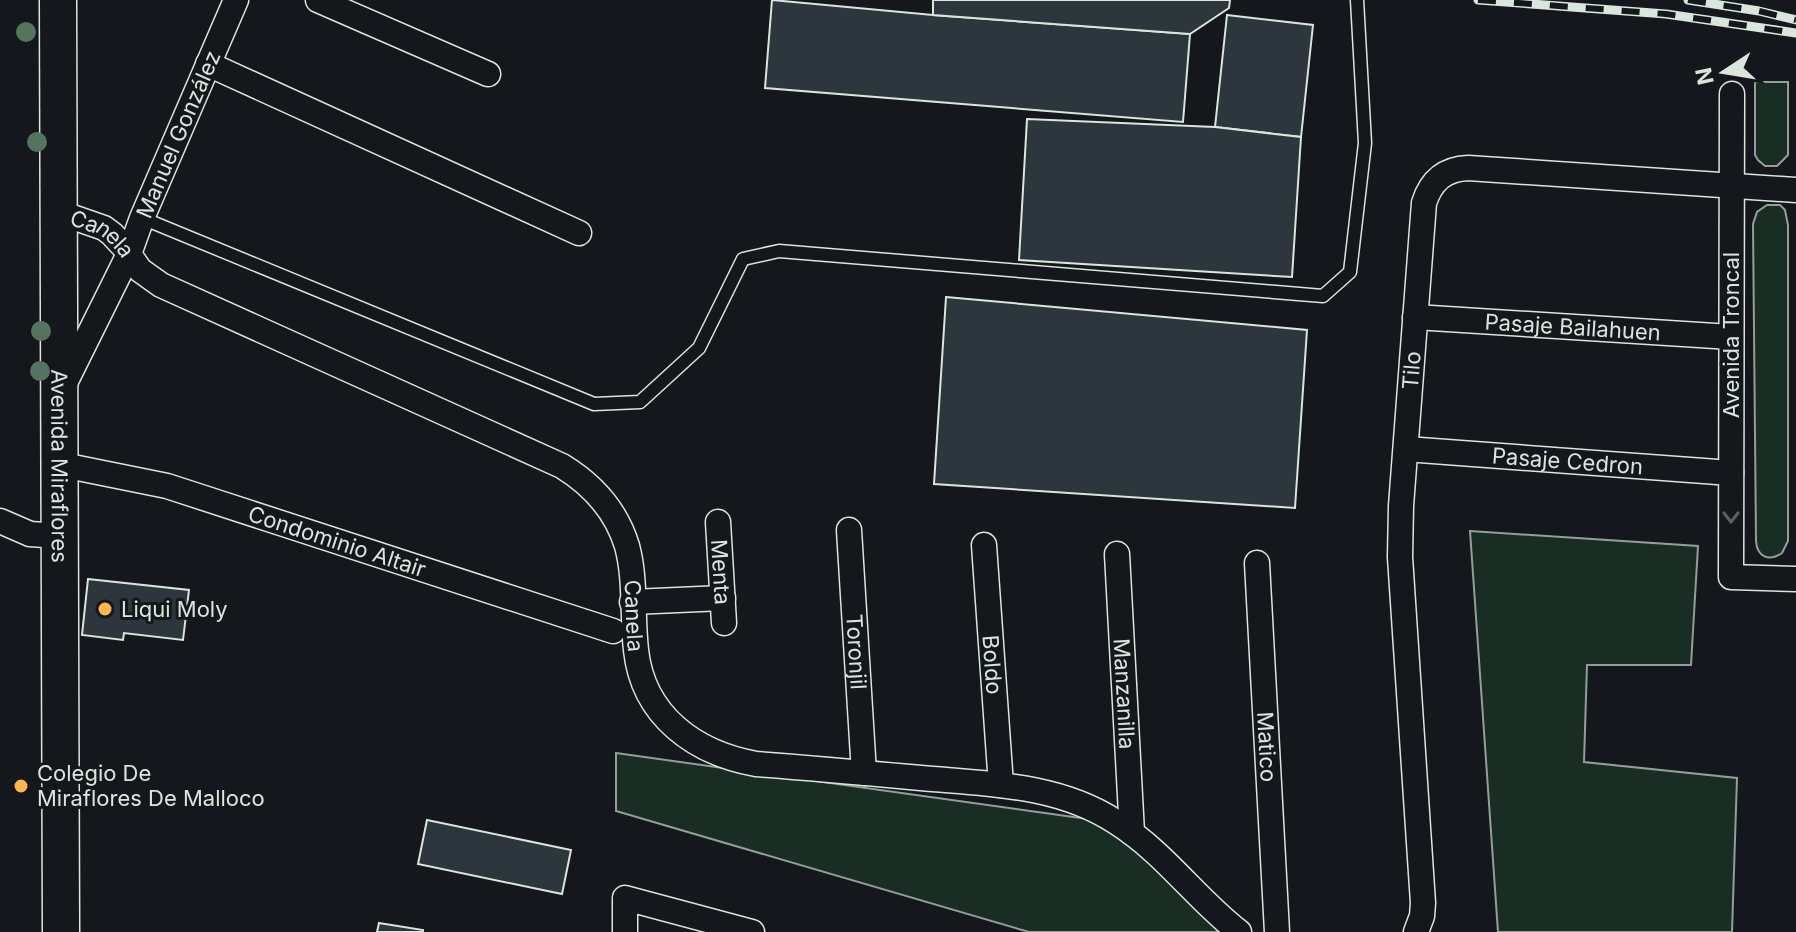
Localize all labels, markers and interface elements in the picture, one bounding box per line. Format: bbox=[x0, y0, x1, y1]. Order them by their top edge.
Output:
north arrow bbox=[1684, 32, 1764, 112]
street label: Manuel González bbox=[131, 47, 226, 222]
text: N bbox=[1690, 65, 1719, 87]
street label: Canela bbox=[67, 204, 140, 262]
street label: Avenida Troncal bbox=[1718, 252, 1744, 418]
street label: Pasaje Bailahuen bbox=[1484, 308, 1662, 346]
street label: Tilo bbox=[1397, 350, 1426, 390]
street label: Avenida Miraflores bbox=[46, 369, 73, 563]
street label: Pasaje Cedron bbox=[1491, 442, 1644, 479]
street label: Condominio Altair bbox=[245, 500, 429, 582]
one-way arrow bbox=[1722, 511, 1740, 524]
street label: Menta bbox=[706, 539, 736, 605]
street label: Canela bbox=[620, 579, 649, 653]
place label: Liqui Moly bbox=[121, 596, 228, 622]
marker: Liqui Moly bbox=[96, 600, 114, 618]
street label: Toronjil bbox=[841, 613, 872, 690]
street label: Boldo bbox=[977, 634, 1008, 695]
street label: Manzanilla bbox=[1109, 638, 1140, 750]
street label: Matico bbox=[1252, 711, 1282, 783]
place label: Colegio De Miraflores De Malloco bbox=[37, 760, 265, 811]
marker: Colegio De Miraflores De Malloco bbox=[12, 777, 30, 795]

